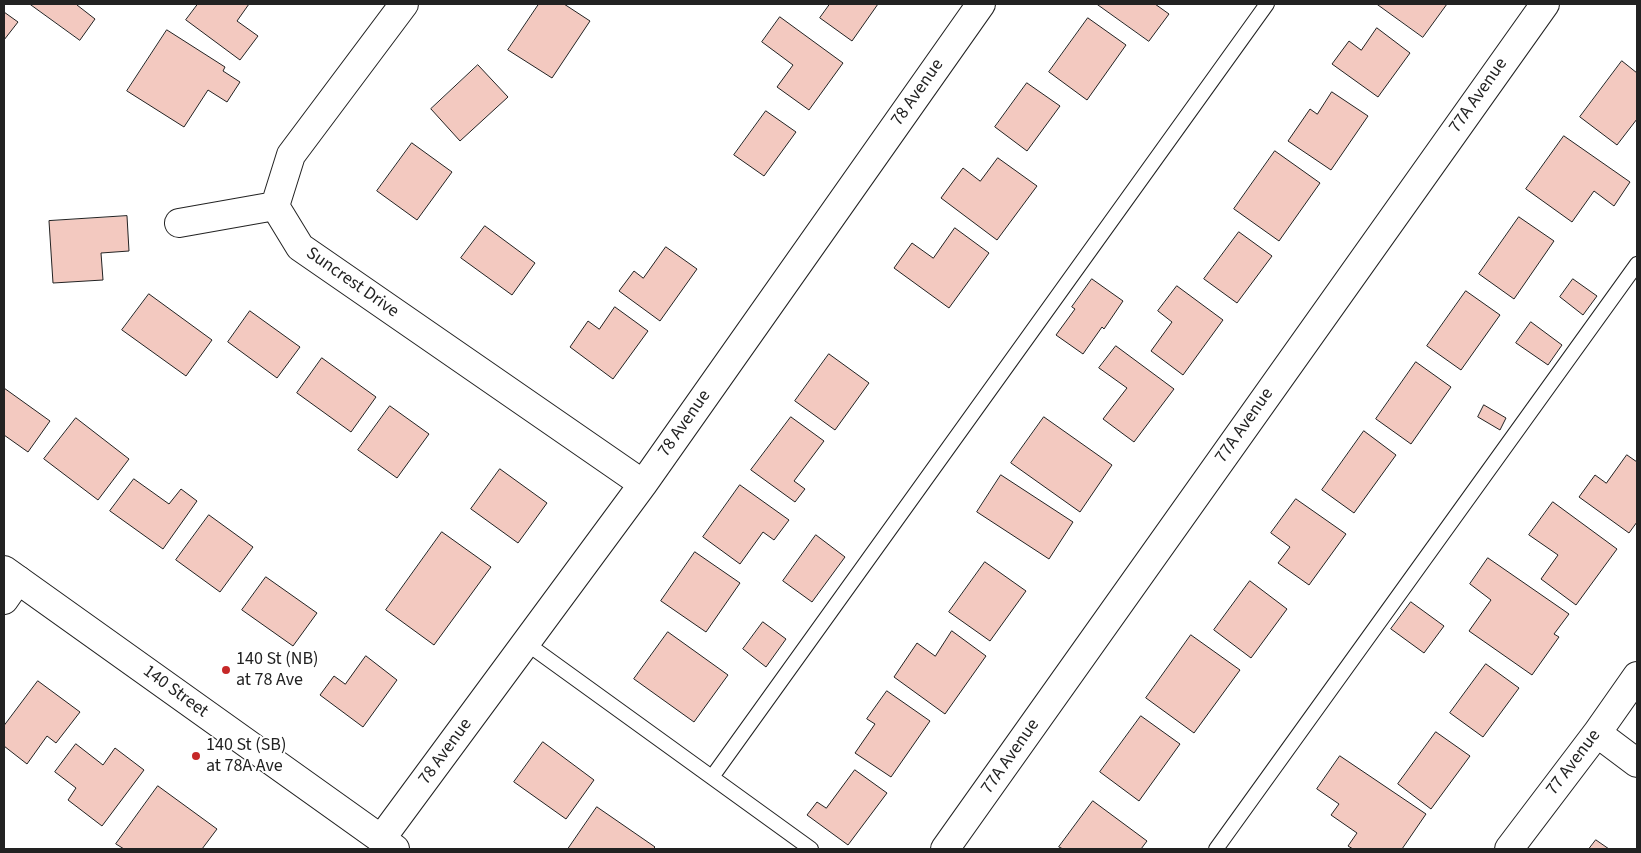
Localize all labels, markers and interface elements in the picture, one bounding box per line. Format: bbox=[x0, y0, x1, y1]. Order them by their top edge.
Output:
street label: 77A Avenue bbox=[1445, 54, 1513, 138]
street label: 78 Avenue bbox=[887, 55, 949, 131]
street label: Suncrest Drive bbox=[301, 243, 403, 323]
street label: 77A Avenue bbox=[1211, 384, 1279, 468]
street label: 78 Avenue bbox=[654, 386, 716, 462]
place label: 140 St (NB) at 78 Ave bbox=[236, 649, 318, 692]
street label: 140 Street bbox=[138, 661, 212, 723]
marker: 140 St (NB) at 78 Ave bbox=[220, 664, 232, 676]
street label: 78 Avenue bbox=[415, 715, 477, 789]
street label: 77A Avenue bbox=[977, 715, 1045, 799]
street label: 77 Avenue bbox=[1542, 726, 1606, 800]
place label: 140 St (SB) at 78A Ave bbox=[206, 735, 286, 778]
marker: 140 St (SB) at 78A Ave bbox=[190, 750, 202, 762]

